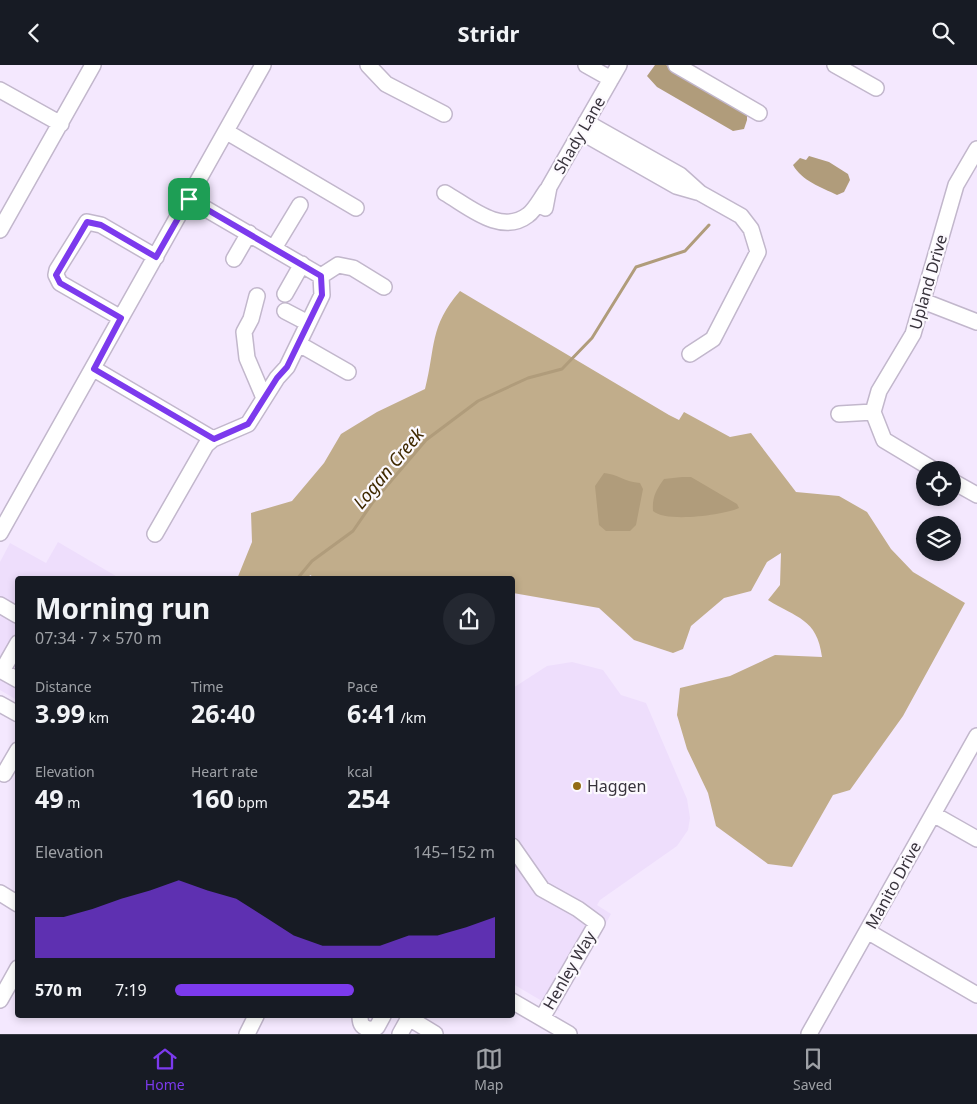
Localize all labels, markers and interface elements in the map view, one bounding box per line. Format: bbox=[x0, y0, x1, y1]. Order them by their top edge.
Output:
text: Stridr bbox=[458, 18, 519, 48]
icon: back bbox=[20, 19, 48, 47]
icon: search bbox=[929, 19, 957, 47]
street label: Shady Lane bbox=[548, 92, 610, 178]
pin bbox=[168, 178, 210, 220]
icon: arrive bbox=[175, 185, 203, 213]
street label: Upland Drive bbox=[904, 232, 952, 332]
water label: Logan Creek bbox=[347, 422, 430, 514]
map controls bbox=[916, 461, 961, 561]
button: locate bbox=[916, 461, 961, 506]
button: layers bbox=[916, 516, 961, 561]
text: Morning run bbox=[35, 589, 210, 627]
button: share bbox=[443, 593, 495, 645]
text: 07:34 · 7 × 570 m bbox=[35, 627, 162, 649]
text: Distance bbox=[35, 677, 92, 696]
text: Time bbox=[191, 677, 223, 696]
text: Pace bbox=[347, 677, 378, 696]
text: 3.99 bbox=[35, 696, 85, 730]
text: 26:40 bbox=[191, 696, 255, 730]
text: 6:41 bbox=[347, 696, 397, 730]
text: km bbox=[85, 708, 109, 727]
text: /km bbox=[397, 708, 426, 727]
text: Elevation bbox=[35, 762, 95, 781]
text: Heart rate bbox=[191, 762, 258, 781]
text: kcal bbox=[347, 762, 373, 781]
place label: Haggen bbox=[587, 775, 646, 797]
marker: Haggen bbox=[571, 780, 583, 792]
text: 49 bbox=[35, 781, 64, 815]
text: 160 bbox=[191, 781, 234, 815]
text: 254 bbox=[347, 781, 390, 815]
text: m bbox=[64, 793, 80, 812]
text: bpm bbox=[234, 793, 268, 812]
street label: Manito Drive bbox=[860, 837, 926, 933]
text: Elevation bbox=[35, 841, 103, 863]
text: 145–152 m bbox=[413, 841, 495, 863]
street label: Henley Way bbox=[538, 926, 601, 1013]
text: 570 m bbox=[35, 979, 82, 1001]
text: 7:19 bbox=[115, 979, 147, 1001]
tab: Home bbox=[145, 1045, 185, 1094]
tab: Map bbox=[474, 1045, 503, 1094]
tab: Saved bbox=[793, 1045, 832, 1094]

